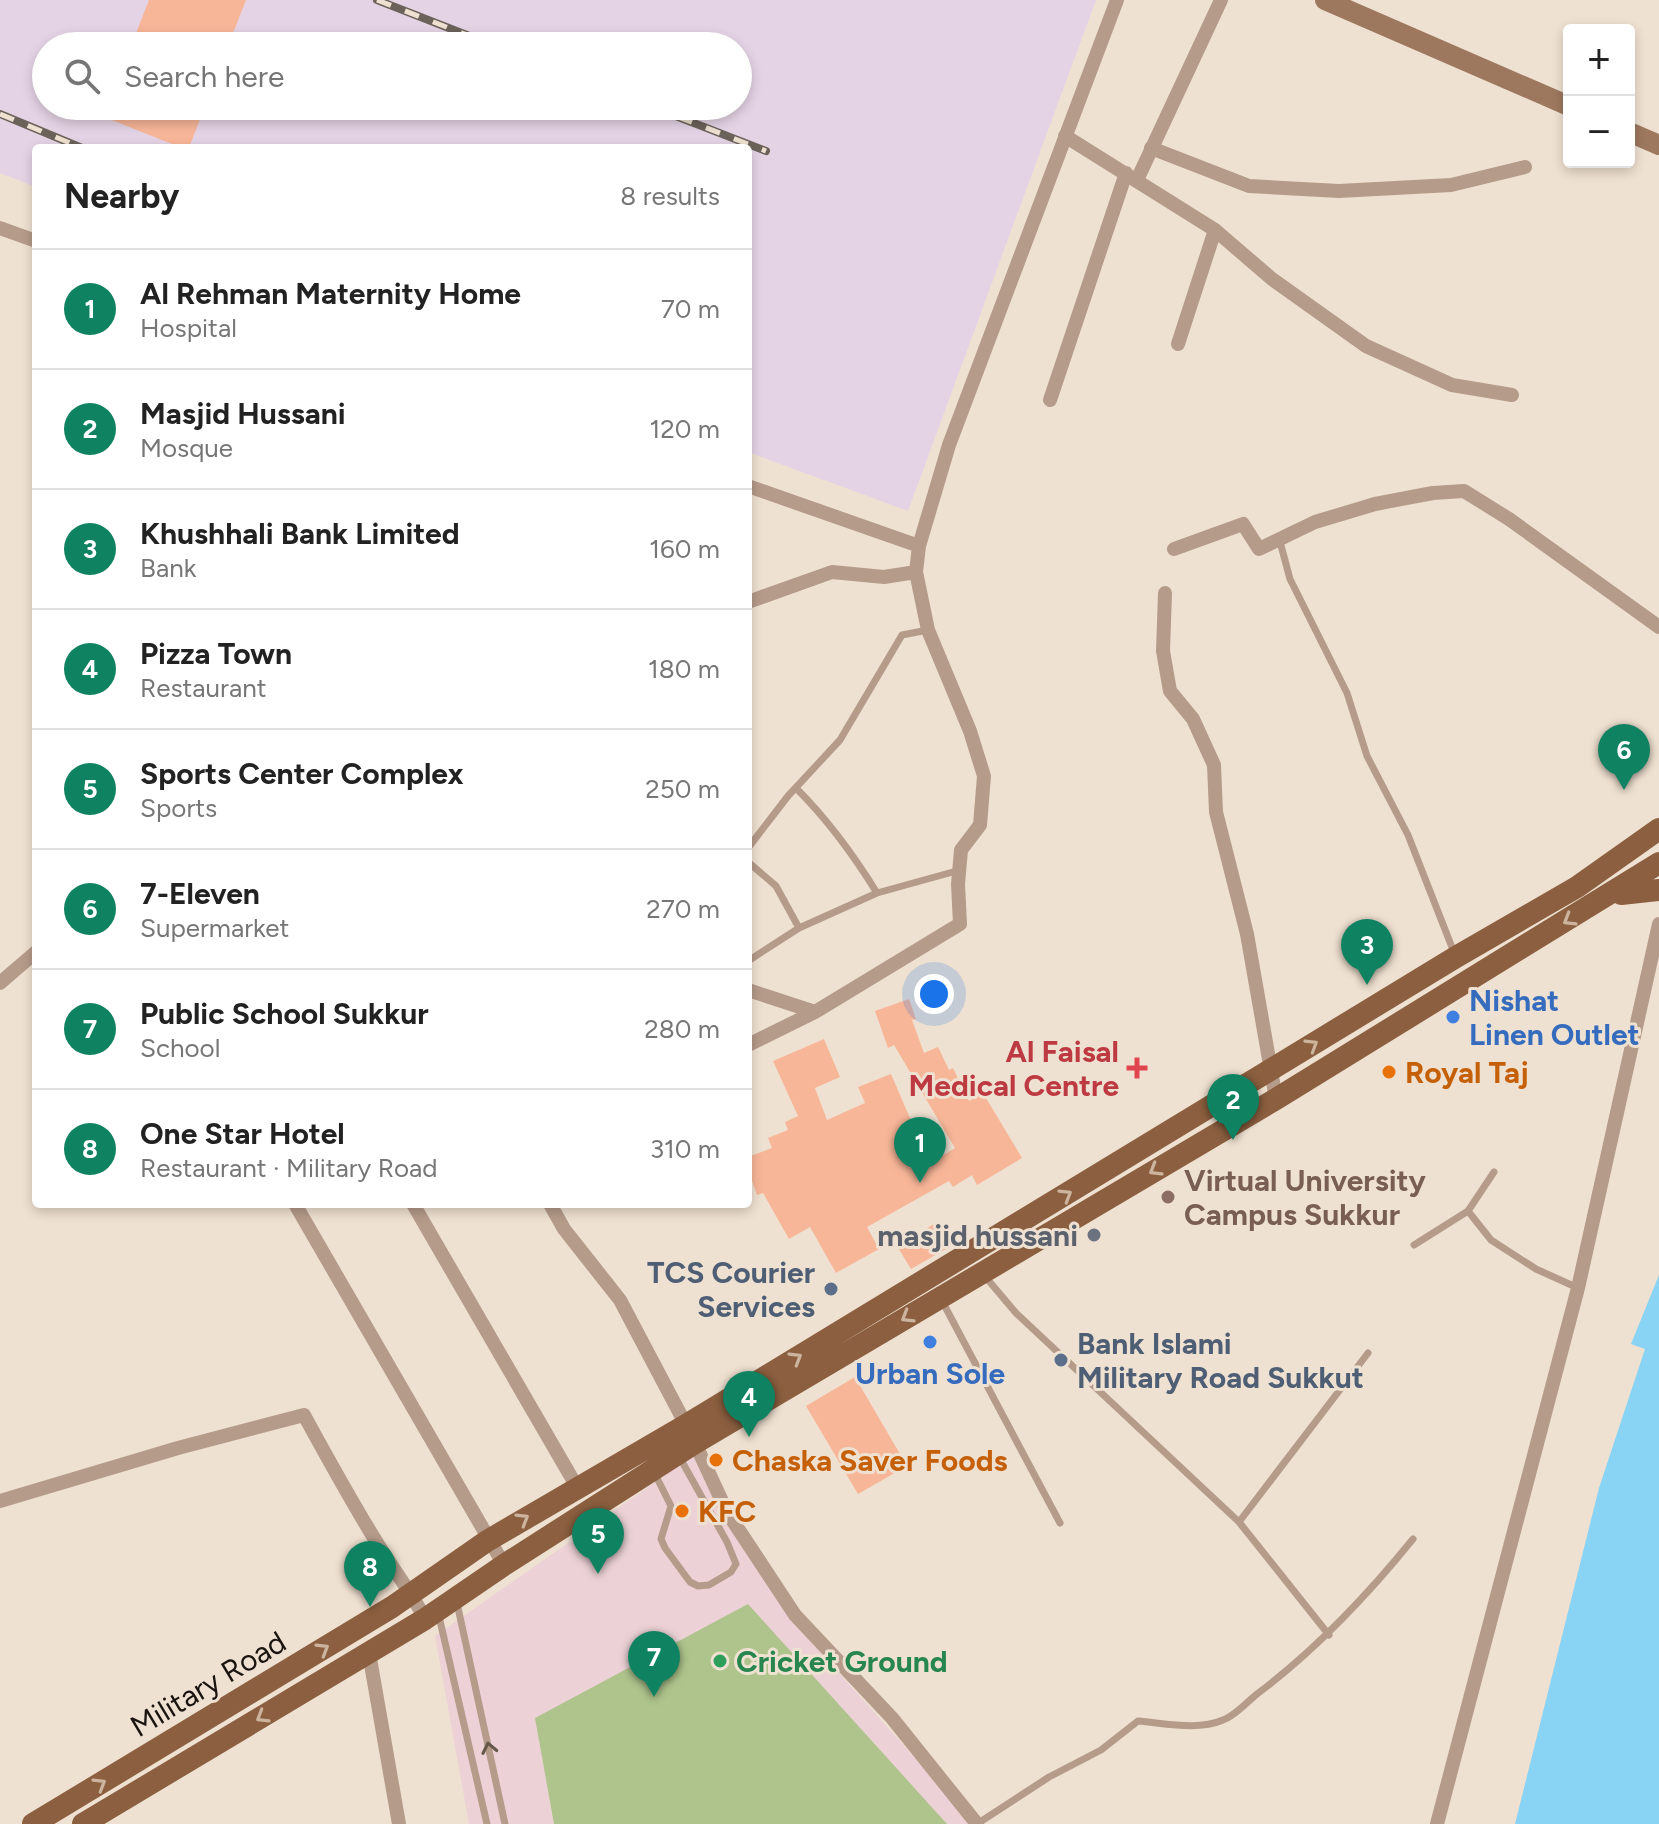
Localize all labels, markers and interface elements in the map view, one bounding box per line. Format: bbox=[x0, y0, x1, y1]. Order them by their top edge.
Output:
map controls bbox=[1563, 24, 1635, 168]
button: + bbox=[1563, 24, 1635, 96]
search box bbox=[32, 32, 752, 120]
icon: search bbox=[60, 54, 104, 98]
text: Search here bbox=[124, 58, 284, 95]
button: − bbox=[1563, 96, 1635, 168]
text: Nearby bbox=[64, 176, 179, 217]
text: 8 results bbox=[620, 180, 720, 212]
text: Al Rehman Maternity Home bbox=[140, 275, 521, 312]
text: 1 bbox=[85, 293, 95, 325]
text: 70 m bbox=[661, 293, 720, 325]
text: Hospital bbox=[140, 312, 237, 344]
text: Masjid Hussani bbox=[140, 395, 346, 432]
text: 2 bbox=[82, 413, 98, 445]
text: 120 m bbox=[650, 413, 720, 445]
text: Mosque bbox=[140, 432, 233, 464]
text: Khushhali Bank Limited bbox=[140, 515, 460, 552]
text: 3 bbox=[83, 533, 97, 565]
text: 160 m bbox=[649, 533, 720, 565]
text: Bank bbox=[140, 552, 196, 584]
text: Pizza Town bbox=[140, 635, 292, 672]
text: 4 bbox=[82, 653, 98, 685]
text: 180 m bbox=[648, 653, 720, 685]
text: Restaurant bbox=[140, 672, 267, 704]
pin: 6 bbox=[1598, 724, 1650, 790]
text: Sports Center Complex bbox=[140, 755, 463, 792]
text: 5 bbox=[82, 773, 98, 805]
text: 250 m bbox=[645, 773, 720, 805]
text: Sports bbox=[140, 792, 217, 824]
text: 7-Eleven bbox=[140, 875, 260, 912]
text: 6 bbox=[82, 893, 98, 925]
text: 270 m bbox=[646, 893, 720, 925]
one-way arrow bbox=[1564, 910, 1578, 925]
text: Supermarket bbox=[140, 912, 289, 944]
pin: 3 bbox=[1341, 919, 1393, 985]
your location bbox=[914, 974, 954, 1014]
place label: Nishat Linen Outlet bbox=[1469, 982, 1640, 1053]
text: Public School Sukkur bbox=[140, 995, 429, 1032]
marker: Nishat Linen Outlet bbox=[1444, 1008, 1462, 1026]
text: 7 bbox=[83, 1013, 97, 1045]
text: 280 m bbox=[644, 1013, 720, 1045]
text: School bbox=[140, 1032, 220, 1064]
place label: Al Faisal Medical Centre bbox=[909, 1033, 1119, 1104]
one-way arrow bbox=[1303, 1040, 1318, 1055]
place label: Royal Taj bbox=[1405, 1054, 1529, 1091]
marker: Al Faisal Medical Centre bbox=[1126, 1057, 1148, 1079]
marker: Royal Taj bbox=[1380, 1063, 1398, 1081]
pin: 2 bbox=[1207, 1074, 1259, 1140]
text: One Star Hotel bbox=[140, 1115, 345, 1152]
pin: 1 bbox=[894, 1117, 946, 1183]
text: 8 bbox=[82, 1133, 98, 1165]
text: 310 m bbox=[650, 1133, 720, 1165]
text: Restaurant · Military Road bbox=[140, 1152, 438, 1184]
one-way arrow bbox=[1149, 1160, 1164, 1176]
place label: Virtual University Campus Sukkur bbox=[1184, 1162, 1427, 1233]
marker: Virtual University Campus Sukkur bbox=[1159, 1188, 1177, 1206]
one-way arrow bbox=[1057, 1189, 1072, 1205]
place label: masjid hussani bbox=[877, 1217, 1078, 1254]
marker: masjid hussani bbox=[1085, 1226, 1103, 1244]
place label: TCS Courier Services bbox=[647, 1254, 815, 1325]
marker: TCS Courier Services bbox=[822, 1280, 840, 1298]
one-way arrow bbox=[901, 1307, 916, 1322]
place label: Bank Islami Military Road Sukkut bbox=[1077, 1325, 1364, 1396]
marker: Urban Sole bbox=[921, 1333, 939, 1351]
marker: Bank Islami Military Road Sukkut bbox=[1052, 1351, 1070, 1369]
one-way arrow bbox=[787, 1353, 802, 1368]
place label: Urban Sole bbox=[855, 1355, 1005, 1392]
pin: 4 bbox=[723, 1371, 775, 1437]
place label: Chaska Saver Foods bbox=[732, 1442, 1008, 1479]
marker: Chaska Saver Foods bbox=[707, 1451, 725, 1469]
place label: KFC bbox=[698, 1493, 756, 1530]
marker: KFC bbox=[673, 1502, 691, 1520]
pin: 5 bbox=[572, 1508, 624, 1574]
one-way arrow bbox=[514, 1513, 529, 1529]
pin: 8 bbox=[344, 1541, 396, 1607]
street label: Military Road bbox=[124, 1623, 292, 1745]
pin: 7 bbox=[628, 1631, 680, 1697]
place label: Cricket Ground bbox=[736, 1643, 948, 1680]
one-way arrow bbox=[314, 1644, 328, 1659]
marker: Cricket Ground bbox=[711, 1652, 729, 1670]
one-way arrow bbox=[256, 1707, 271, 1723]
one-way arrow bbox=[481, 1741, 498, 1755]
one-way arrow bbox=[91, 1778, 106, 1793]

